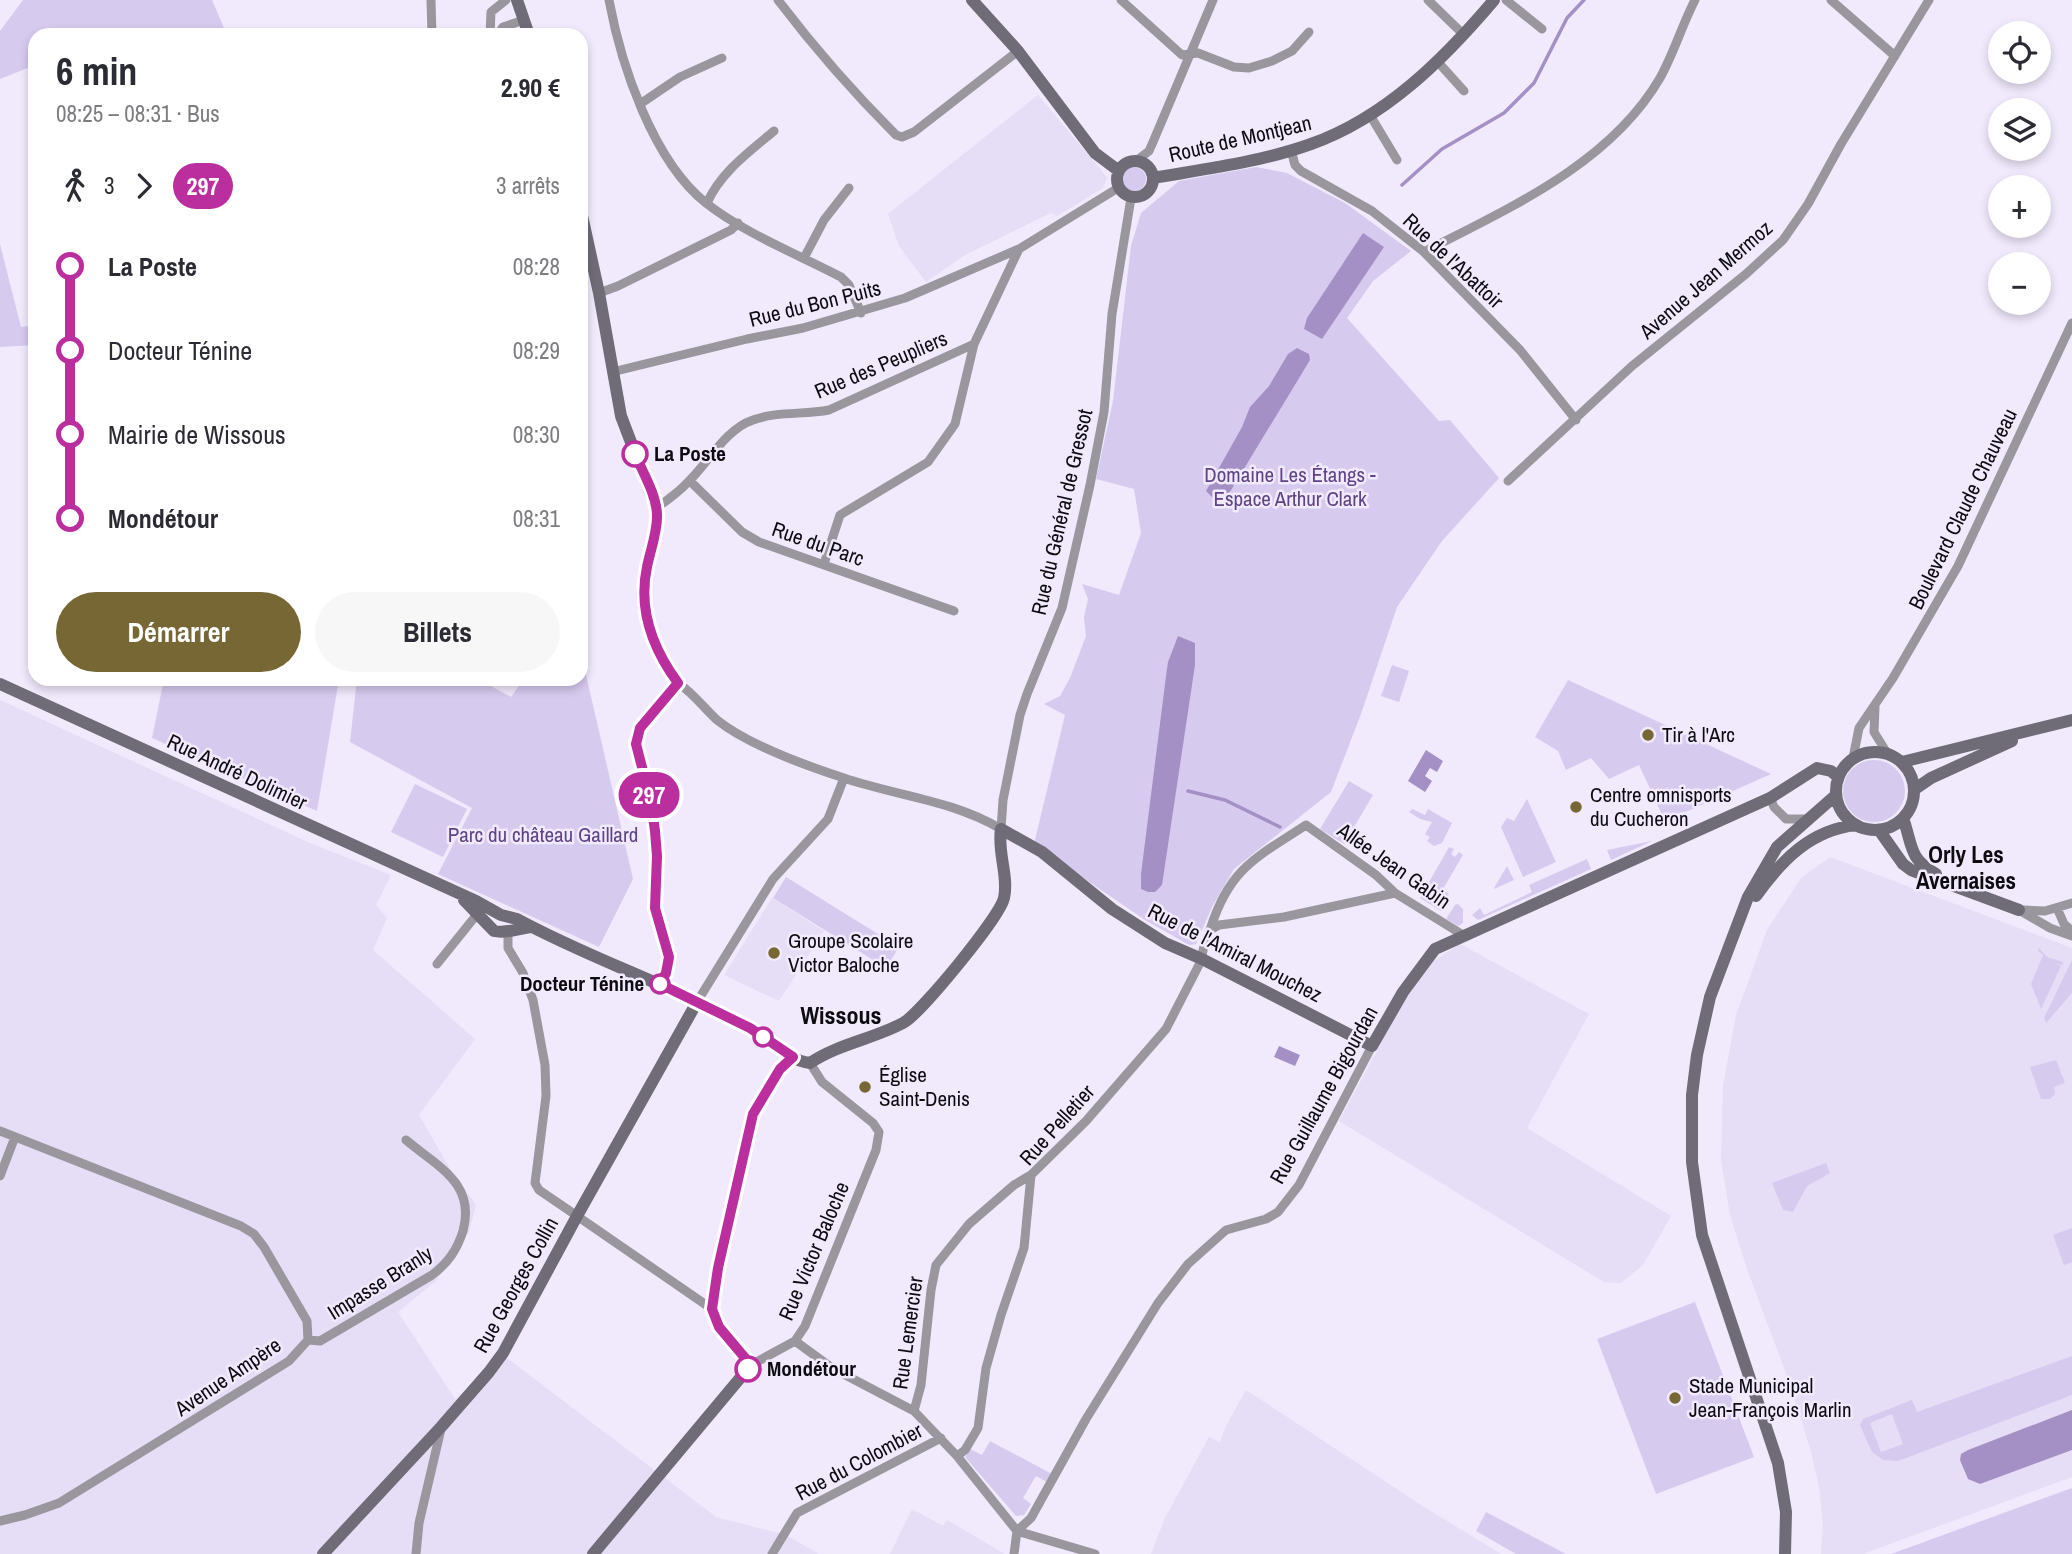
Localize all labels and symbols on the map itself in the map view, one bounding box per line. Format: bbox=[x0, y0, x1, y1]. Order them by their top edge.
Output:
street label: Route de Montjean bbox=[1166, 108, 1314, 169]
street label: Rue de l'Abattoir bbox=[1397, 206, 1510, 315]
street label: Avenue Jean Mermoz bbox=[1632, 214, 1779, 346]
street label: Rue du Bon Puits bbox=[746, 273, 884, 334]
street label: Rue des Peupliers bbox=[810, 324, 952, 406]
street label: Boulevard Claude Chauveau bbox=[1901, 403, 2024, 614]
street label: Rue du Général de Gressot bbox=[1024, 406, 1099, 618]
place label: La Poste bbox=[654, 439, 726, 468]
marker: La Poste bbox=[622, 441, 648, 467]
park label: Domaine Les Étangs - Espace Arthur Clark bbox=[1204, 460, 1376, 513]
street label: Rue du Parc bbox=[768, 514, 868, 573]
place label: Tir à l'Arc bbox=[1662, 720, 1735, 749]
street label: Rue André Dolimier bbox=[163, 726, 312, 817]
marker: Tir à l'Arc bbox=[1640, 727, 1656, 743]
line badge: 297 bbox=[609, 772, 689, 818]
place label: Centre omnisports du Cucheron bbox=[1590, 780, 1732, 833]
marker: Centre omnisports du Cucheron bbox=[1568, 799, 1584, 815]
street label: Allée Jean Gabin bbox=[1331, 815, 1457, 915]
park label: Parc du château Gaillard bbox=[448, 820, 638, 849]
district label: Orly Les Avernaises bbox=[1916, 839, 2016, 896]
street label: Rue de l'Amiral Mouchez bbox=[1143, 896, 1328, 1009]
place label: Groupe Scolaire Victor Baloche bbox=[788, 926, 913, 979]
marker: Groupe Scolaire Victor Baloche bbox=[766, 945, 782, 961]
place label: Docteur Ténine bbox=[520, 969, 644, 998]
marker: Docteur Ténine bbox=[650, 974, 670, 994]
district label: Wissous bbox=[801, 999, 881, 1031]
street label: Rue Guillaume Bigourdan bbox=[1263, 1001, 1385, 1189]
unlabelled marker bbox=[753, 1027, 773, 1047]
place label: Église Saint-Denis bbox=[879, 1060, 970, 1113]
street label: Rue Pelletier bbox=[1013, 1078, 1101, 1171]
marker: Église Saint-Denis bbox=[857, 1079, 873, 1095]
street label: Rue Victor Baloche bbox=[771, 1177, 856, 1325]
street label: Rue Georges Collin bbox=[466, 1212, 565, 1358]
street label: Impasse Branly bbox=[322, 1239, 438, 1326]
street label: Rue Lemercier bbox=[885, 1274, 930, 1391]
street label: Avenue Ampère bbox=[168, 1330, 287, 1423]
place label: Mondétour bbox=[767, 1354, 856, 1383]
marker: Mondétour bbox=[735, 1356, 761, 1382]
place label: Stade Municipal Jean-François Marlin bbox=[1689, 1371, 1852, 1424]
marker: Stade Municipal Jean-François Marlin bbox=[1667, 1390, 1683, 1406]
street label: Rue du Colombier bbox=[790, 1416, 927, 1507]

